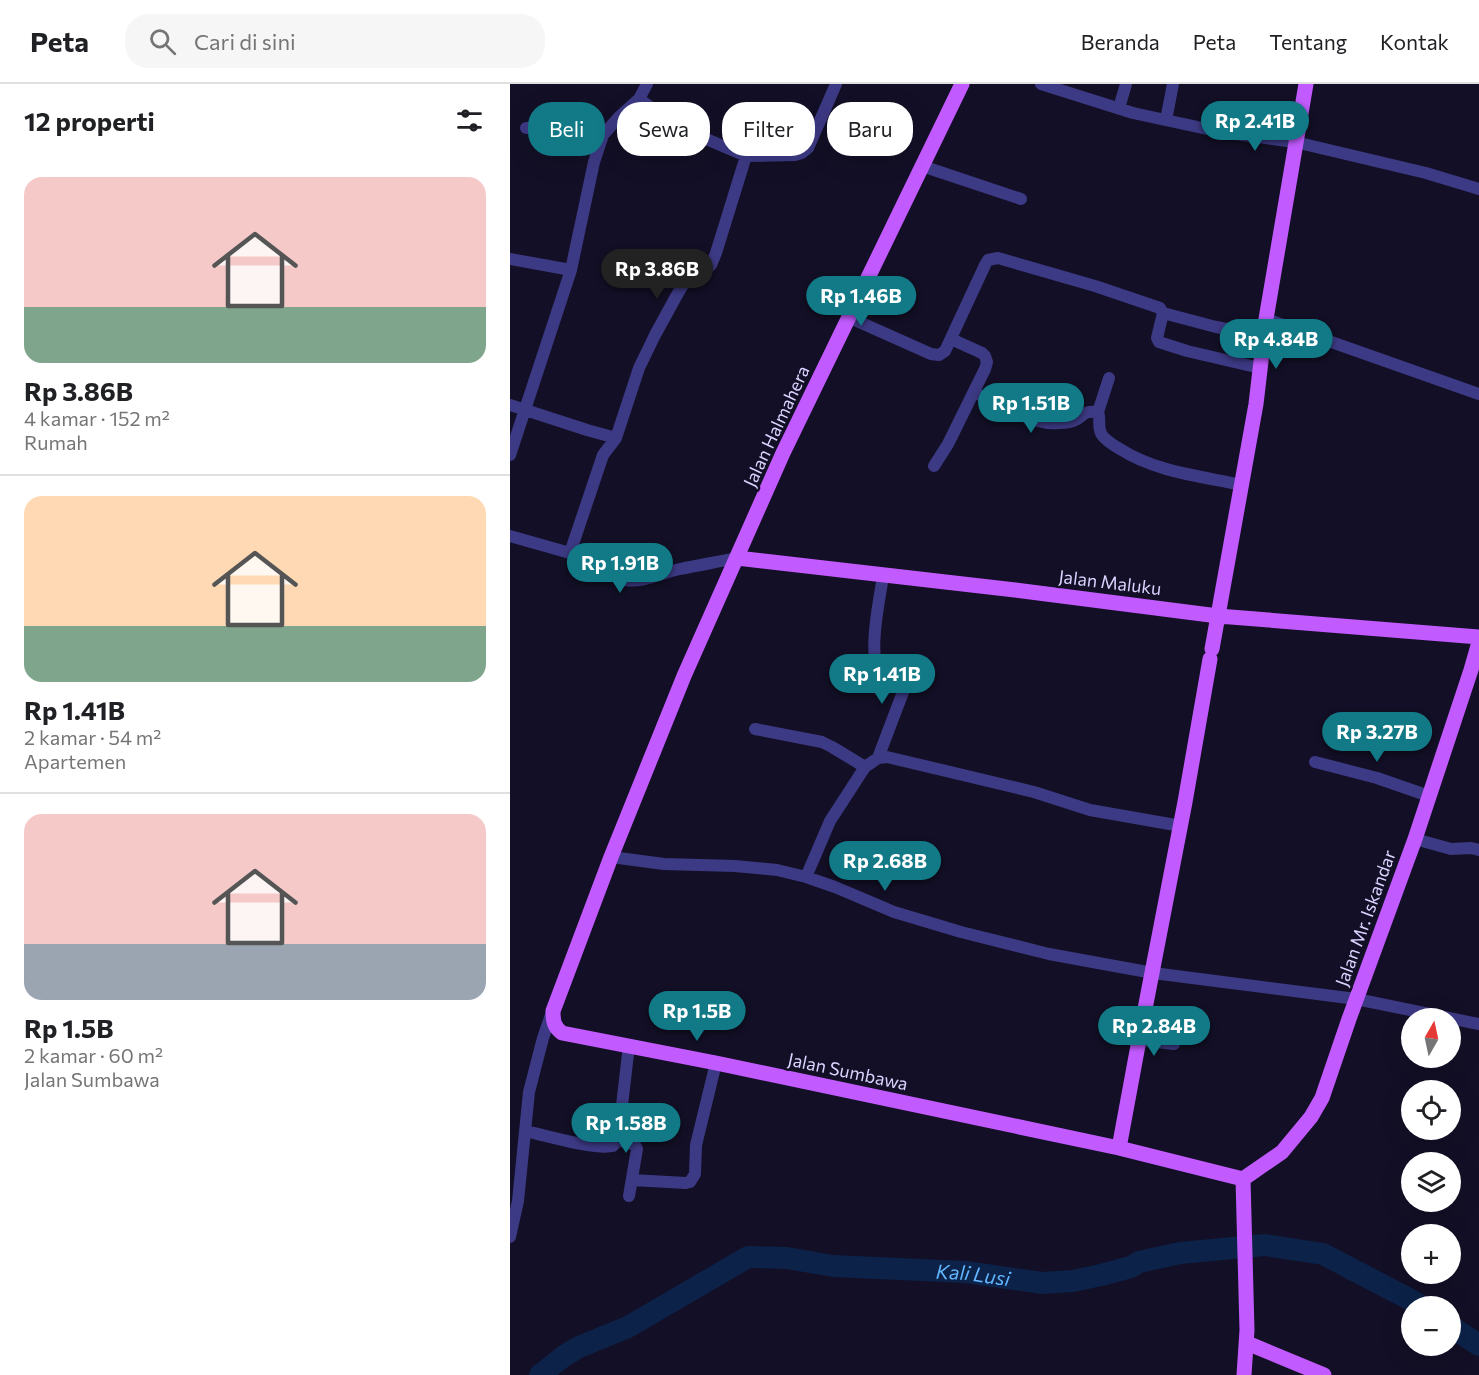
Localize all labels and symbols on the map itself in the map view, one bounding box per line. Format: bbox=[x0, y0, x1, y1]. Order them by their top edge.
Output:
pin: Rp 2.41B bbox=[1193, 101, 1317, 152]
pin: Rp 3.86B bbox=[595, 249, 719, 300]
pin: Rp 1.46B bbox=[799, 276, 923, 327]
pin: Rp 4.84B bbox=[1214, 319, 1338, 370]
street label: Jalan Halmahera bbox=[738, 362, 814, 490]
pin: Rp 1.51B bbox=[969, 383, 1093, 434]
pin: Rp 1.91B bbox=[558, 543, 682, 594]
street label: Jalan Maluku bbox=[1057, 565, 1163, 599]
pin: Rp 1.41B bbox=[820, 654, 944, 705]
pin: Rp 3.27B bbox=[1315, 712, 1439, 763]
pin: Rp 2.68B bbox=[823, 841, 947, 892]
street label: Jalan Mr. Iskandar bbox=[1330, 847, 1400, 989]
pin: Rp 1.5B bbox=[642, 991, 752, 1042]
pin: Rp 2.84B bbox=[1092, 1006, 1216, 1057]
north arrow bbox=[1401, 1008, 1461, 1068]
street label: Jalan Sumbawa bbox=[786, 1048, 910, 1094]
pin: Rp 1.58B bbox=[564, 1103, 688, 1154]
water label: Kali Lusi bbox=[935, 1259, 1013, 1290]

